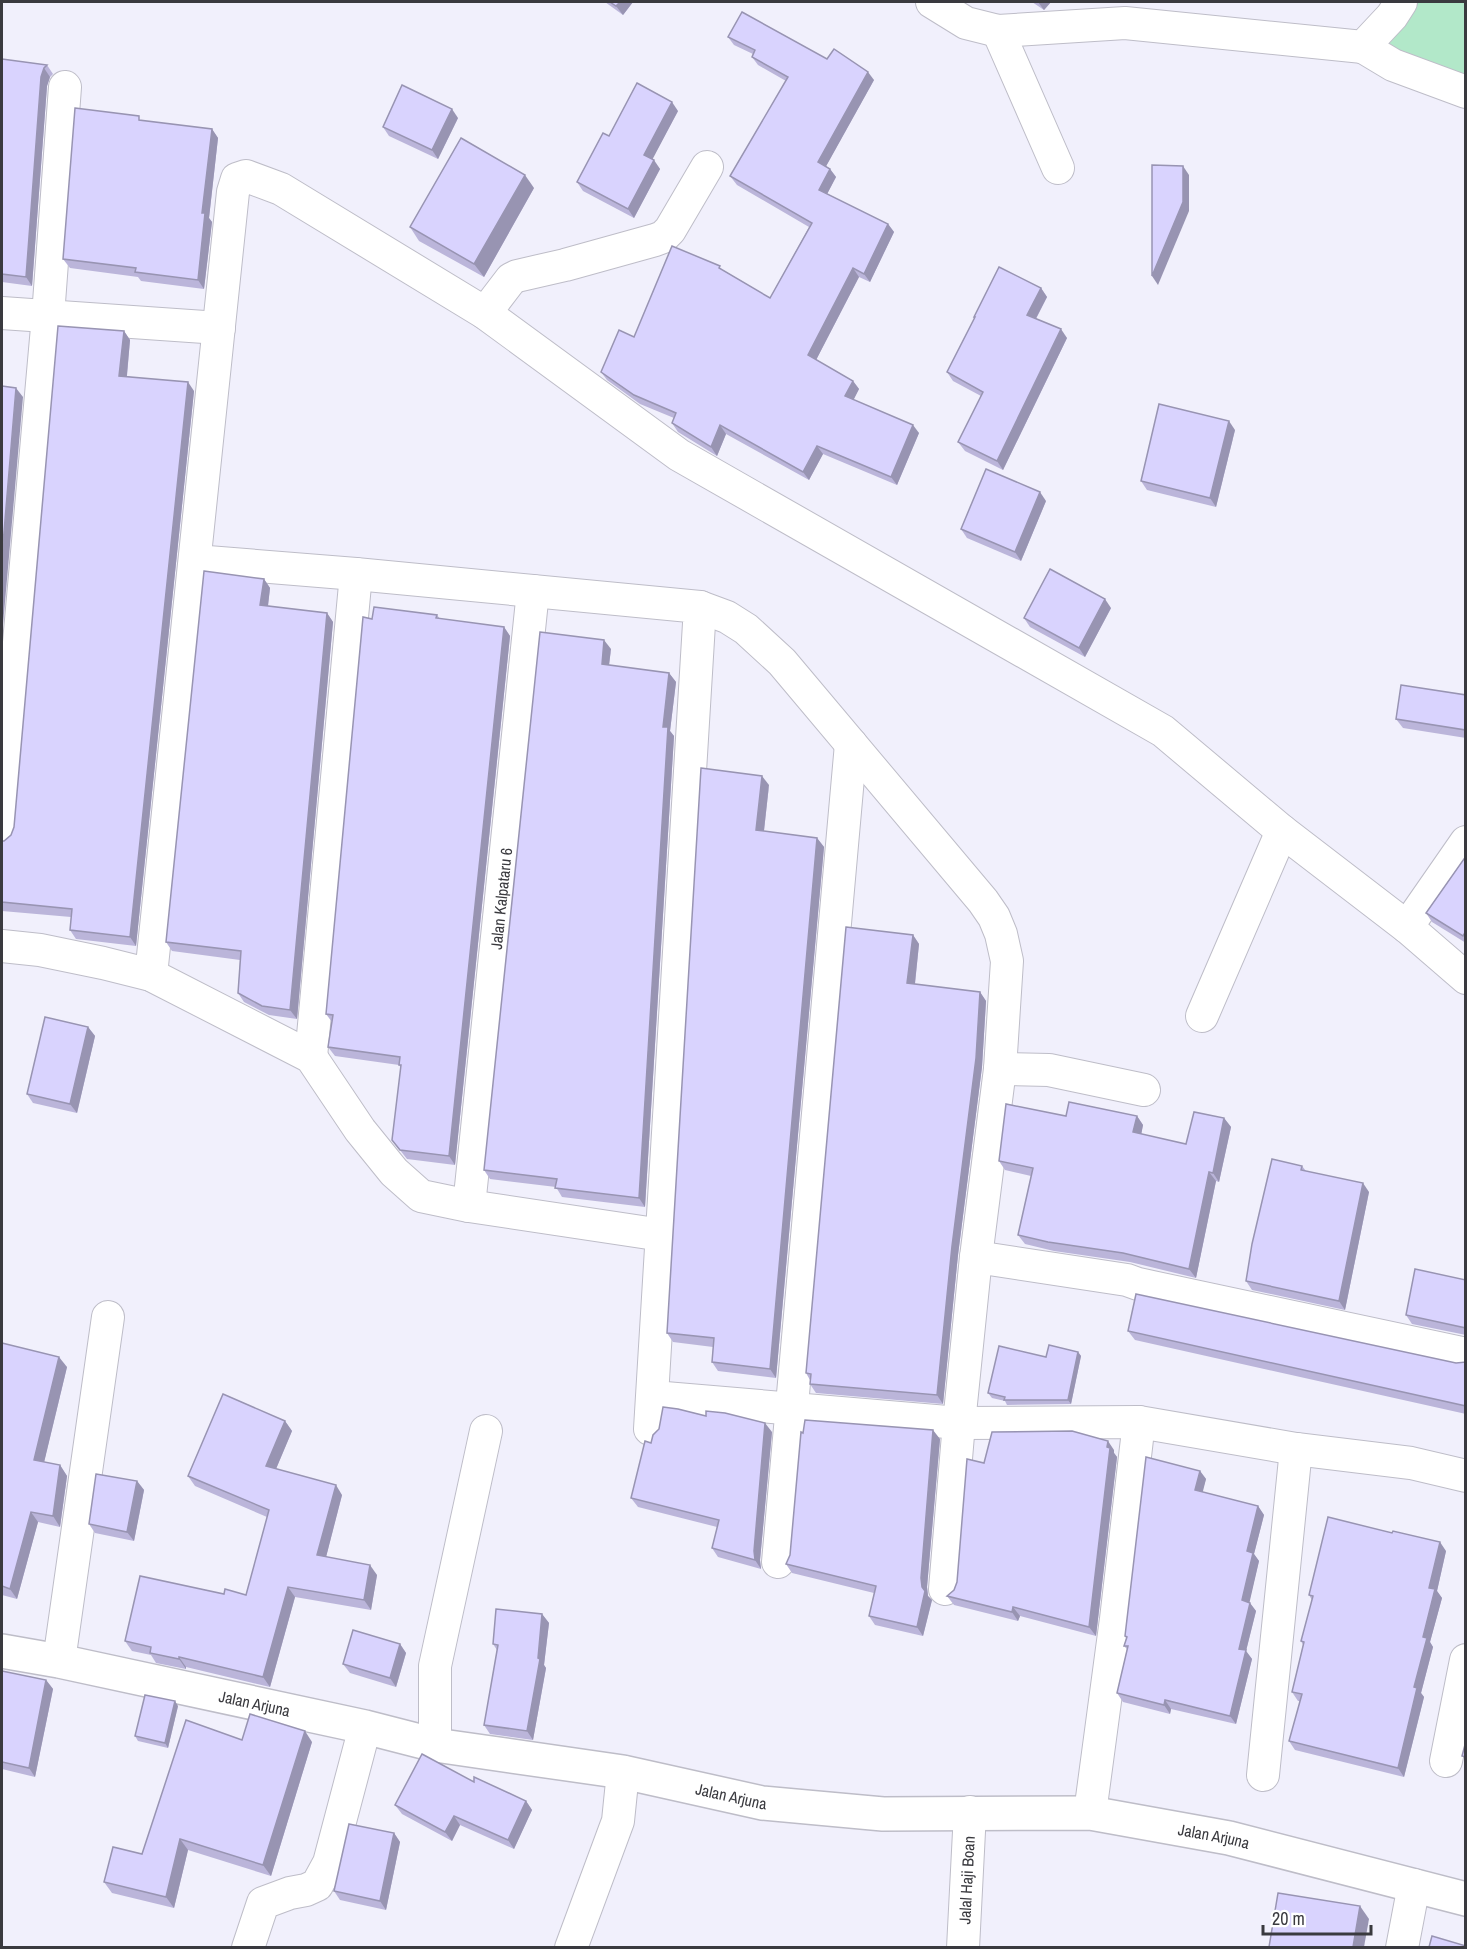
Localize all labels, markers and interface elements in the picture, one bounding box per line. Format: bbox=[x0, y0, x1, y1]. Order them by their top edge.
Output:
street label: Jalan Kalpataru 6 bbox=[485, 847, 517, 951]
street label: Jalan Arjuna bbox=[217, 1685, 293, 1722]
street label: Jalan Arjuna bbox=[694, 1778, 768, 1814]
street label: Jalan Arjuna bbox=[1176, 1818, 1253, 1854]
street label: Jalal Haji Boan bbox=[953, 1835, 980, 1925]
scale bar bbox=[1263, 1898, 1371, 1936]
text: 20 m bbox=[1272, 1906, 1305, 1931]

